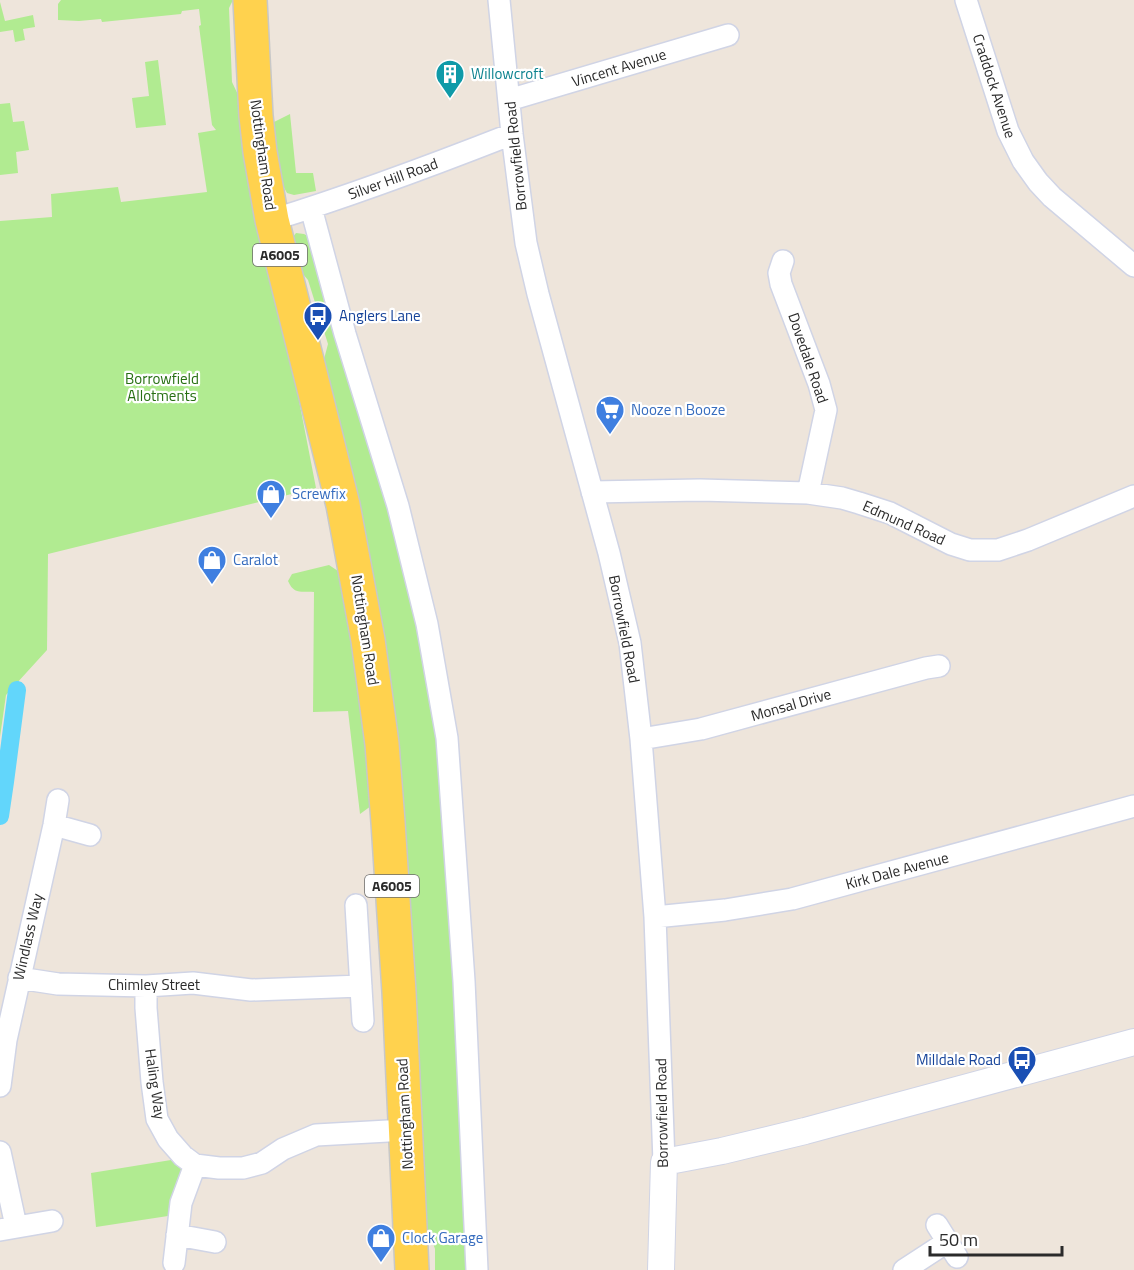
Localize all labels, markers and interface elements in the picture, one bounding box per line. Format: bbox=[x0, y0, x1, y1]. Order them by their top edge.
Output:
street label: Craddock Avenue bbox=[967, 31, 1022, 141]
street label: Vincent Avenue bbox=[569, 42, 669, 93]
building icon: Willowcroft bbox=[434, 58, 466, 100]
place label: Willowcroft bbox=[471, 62, 544, 85]
street label: Nottingham Road bbox=[244, 98, 283, 212]
street label: Borrowfield Road bbox=[498, 100, 533, 212]
street label: Silver Hill Road bbox=[345, 152, 441, 205]
road number: A6005 bbox=[253, 244, 307, 266]
bus stop icon: Anglers Lane bbox=[302, 300, 334, 342]
place label: Anglers Lane bbox=[339, 304, 421, 327]
street label: Dovedale Road bbox=[782, 309, 835, 406]
park label: Borrowfield Allotments bbox=[125, 367, 199, 407]
supermarket icon: Nooze n Booze bbox=[594, 394, 626, 436]
place label: Nooze n Booze bbox=[631, 398, 725, 421]
shop icon: Screwfix bbox=[255, 478, 287, 520]
place label: Screwfix bbox=[292, 482, 346, 505]
street label: Edmund Road bbox=[859, 494, 949, 551]
shop icon: Caralot bbox=[196, 544, 228, 586]
place label: Caralot bbox=[233, 548, 279, 571]
street label: Nottingham Road bbox=[345, 573, 386, 687]
street label: Borrowfield Road bbox=[603, 573, 646, 685]
street label: Monsal Drive bbox=[748, 682, 834, 727]
street label: Kirk Dale Avenue bbox=[843, 846, 951, 895]
road number: A6005 bbox=[365, 875, 419, 897]
street label: Windlass Way bbox=[6, 891, 49, 983]
street label: Chimley Street bbox=[108, 973, 201, 996]
bus stop icon: Milldale Road bbox=[1006, 1044, 1038, 1086]
street label: Haling Way bbox=[139, 1047, 172, 1121]
place label: Milldale Road bbox=[916, 1048, 1001, 1071]
street label: Nottingham Road bbox=[390, 1058, 419, 1170]
street label: Borrowfield Road bbox=[649, 1058, 674, 1168]
scale bar bbox=[930, 1219, 1062, 1257]
shop icon: Clock Garage bbox=[365, 1222, 397, 1264]
place label: Clock Garage bbox=[402, 1226, 483, 1249]
text: 50 m bbox=[939, 1226, 978, 1253]

